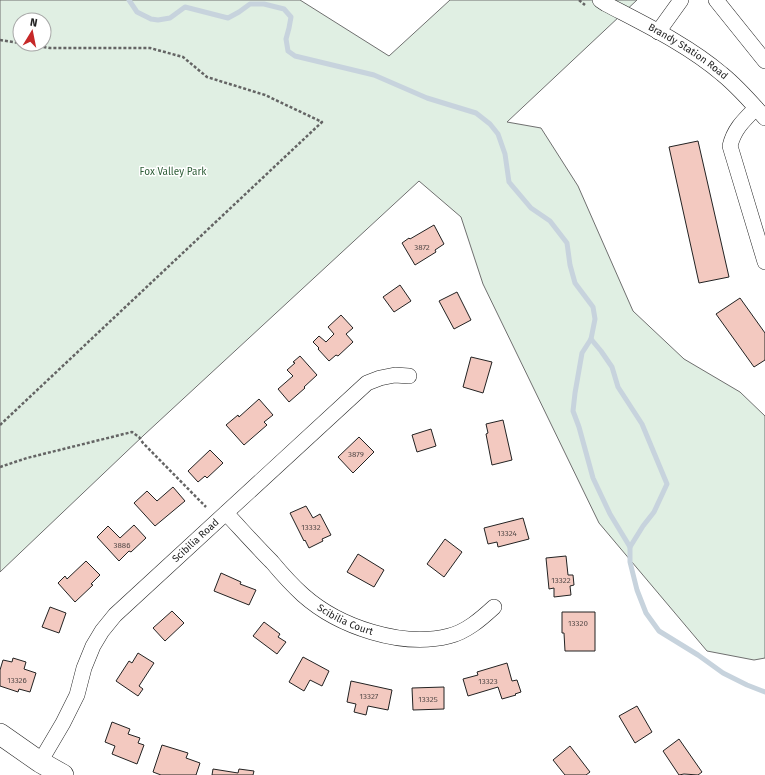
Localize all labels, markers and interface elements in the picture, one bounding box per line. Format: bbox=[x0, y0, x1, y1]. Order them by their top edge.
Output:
north arrow bbox=[12, 12, 52, 52]
text: N bbox=[29, 16, 38, 30]
street label: Brandy Station Road bbox=[646, 21, 730, 82]
park label: Fox Valley Park bbox=[140, 166, 207, 178]
house number: 3872 bbox=[414, 243, 430, 252]
house number: 3879 bbox=[348, 450, 364, 459]
street label: Scibilia Road bbox=[170, 516, 221, 565]
house number: 13332 bbox=[301, 523, 321, 532]
house number: 13324 bbox=[497, 529, 517, 538]
house number: 3886 bbox=[113, 541, 131, 550]
house number: 13322 bbox=[551, 576, 571, 585]
street label: Scibilia Court bbox=[315, 602, 375, 638]
house number: 13320 bbox=[568, 619, 588, 628]
house number: 13326 bbox=[7, 676, 27, 685]
house number: 13323 bbox=[478, 677, 498, 686]
house number: 13327 bbox=[360, 692, 379, 701]
house number: 13325 bbox=[418, 695, 438, 704]

